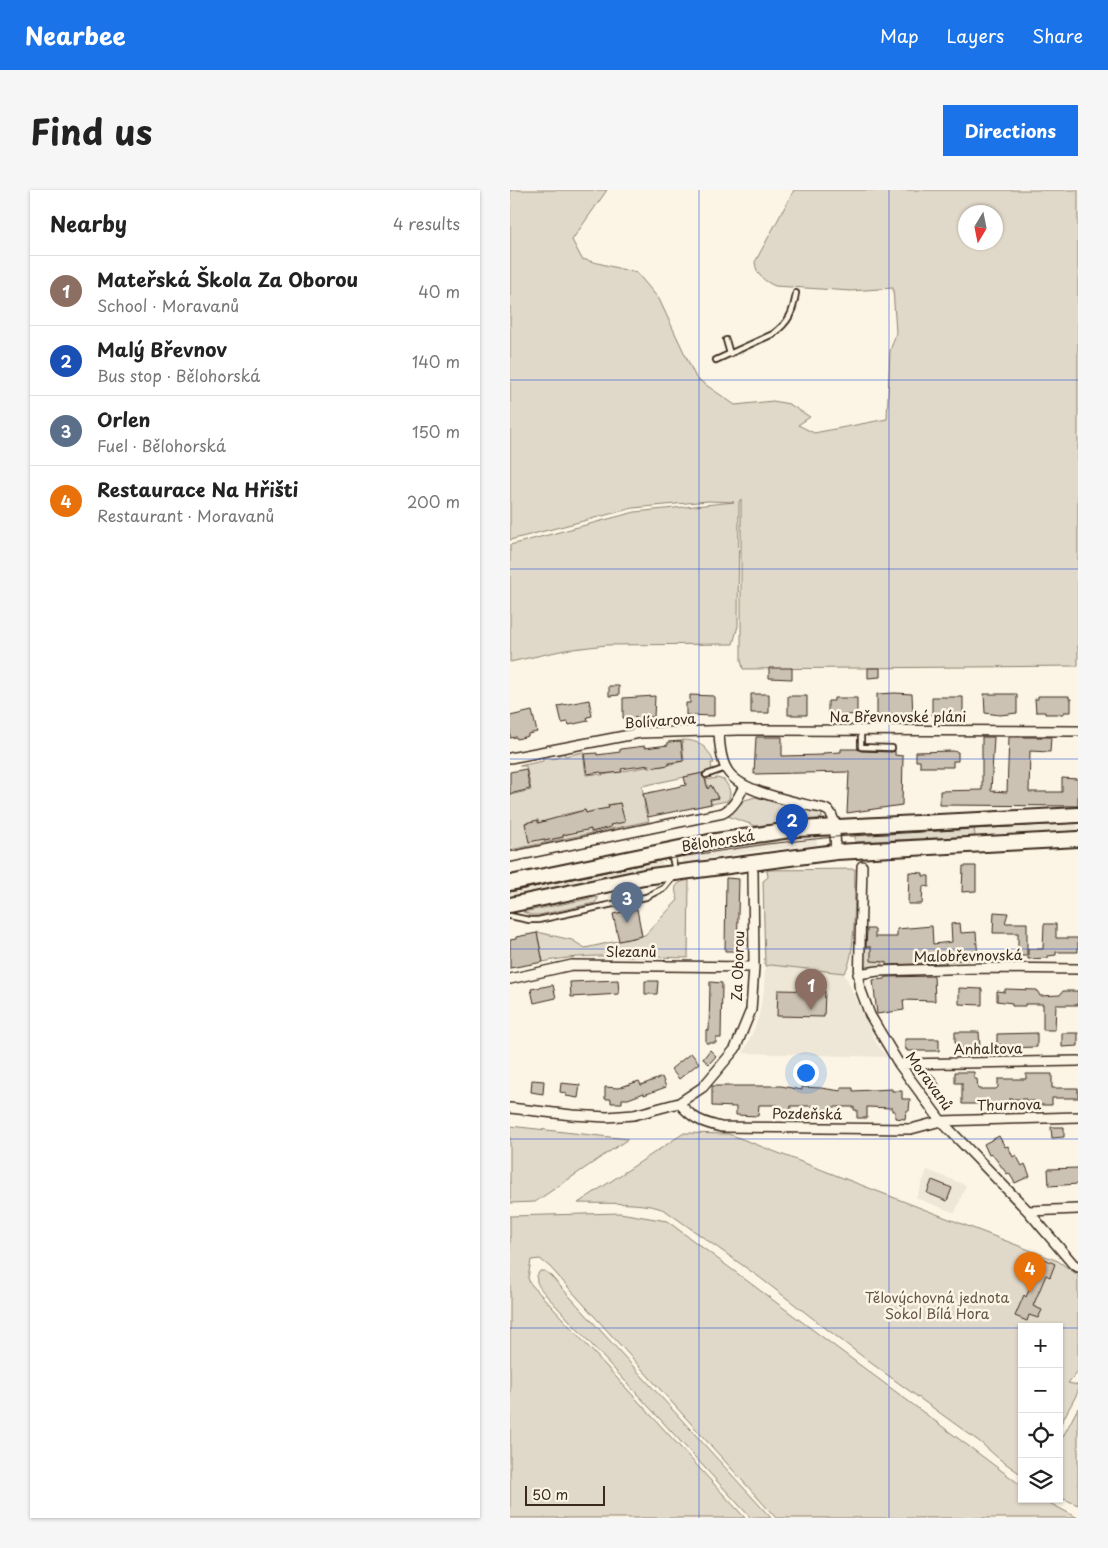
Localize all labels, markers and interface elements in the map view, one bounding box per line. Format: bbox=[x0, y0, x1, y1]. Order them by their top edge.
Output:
text: Nearbee bbox=[25, 17, 126, 53]
text: Map bbox=[880, 22, 919, 49]
text: Layers bbox=[947, 22, 1004, 49]
text: Share bbox=[1032, 22, 1083, 49]
text: Find us bbox=[30, 104, 152, 157]
button: Directions bbox=[943, 105, 1078, 156]
north arrow bbox=[958, 205, 1003, 250]
text: Nearby bbox=[50, 207, 127, 239]
text: 4 results bbox=[393, 211, 460, 235]
text: Mateřská Škola Za Oborou bbox=[97, 265, 358, 293]
text: 1 bbox=[62, 279, 70, 303]
text: 40 m bbox=[418, 279, 460, 303]
text: School · Moravanů bbox=[97, 293, 239, 317]
text: Malý Břevnov bbox=[97, 335, 227, 363]
text: 2 bbox=[60, 349, 72, 373]
text: 140 m bbox=[412, 349, 460, 373]
text: Bus stop · Bělohorská bbox=[97, 363, 260, 387]
text: Orlen bbox=[97, 405, 150, 433]
text: 3 bbox=[61, 419, 71, 443]
text: 150 m bbox=[412, 419, 460, 443]
text: Fuel · Bělohorská bbox=[97, 433, 226, 457]
text: Restaurace Na Hřišti bbox=[97, 475, 298, 503]
text: 4 bbox=[61, 489, 71, 513]
text: 200 m bbox=[407, 489, 460, 513]
text: Restaurant · Moravanů bbox=[97, 503, 275, 527]
street label: Na Břevnovské pláni bbox=[830, 706, 966, 727]
street label: Bolívarova bbox=[623, 707, 697, 733]
pin: 2 bbox=[776, 804, 808, 845]
street label: Bělohorská bbox=[680, 824, 756, 857]
pin: 3 bbox=[611, 882, 643, 923]
street label: Za Oborou bbox=[726, 930, 749, 1002]
street label: Slezanů bbox=[605, 941, 657, 962]
street label: Malobřevnovská bbox=[913, 944, 1023, 967]
pin: 1 bbox=[795, 969, 827, 1010]
street label: Anhaltova bbox=[953, 1037, 1023, 1060]
street label: Moravanů bbox=[901, 1047, 958, 1114]
your location bbox=[793, 1060, 819, 1086]
street label: Thurnova bbox=[977, 1093, 1042, 1116]
street label: Pozdeňská bbox=[772, 1102, 842, 1125]
pin: 4 bbox=[1014, 1252, 1046, 1293]
park label: Tělovýchovná jednota Sokol Bílá Hora bbox=[865, 1287, 1010, 1324]
map controls bbox=[1018, 1323, 1063, 1503]
button: + bbox=[1018, 1323, 1063, 1368]
button: − bbox=[1018, 1368, 1063, 1413]
button: locate bbox=[1018, 1413, 1063, 1458]
button: layers bbox=[1018, 1458, 1063, 1503]
scale bar bbox=[525, 1483, 605, 1506]
text: 50 m bbox=[532, 1484, 568, 1505]

